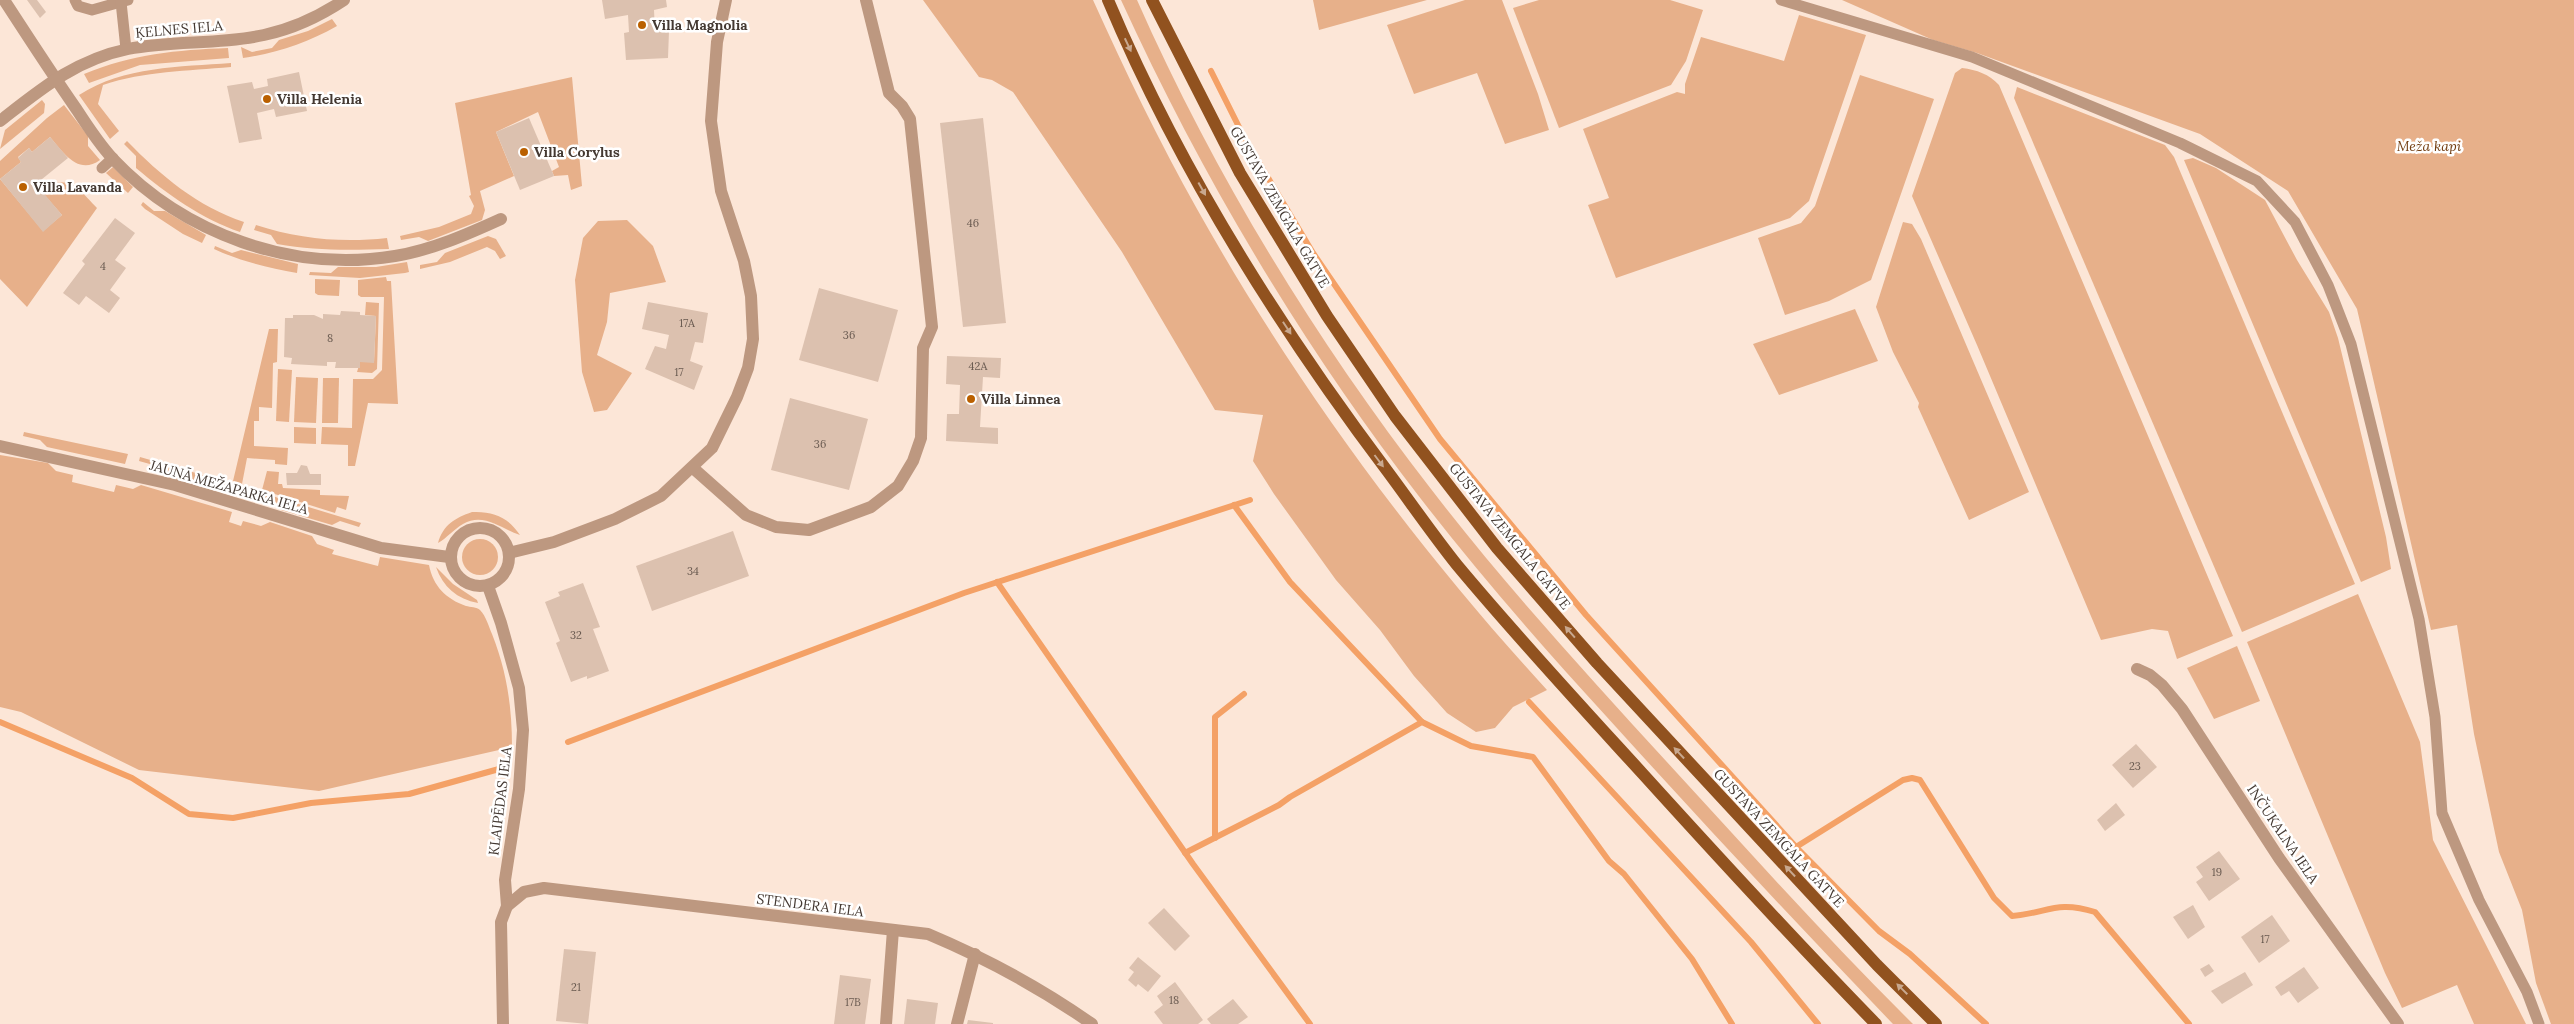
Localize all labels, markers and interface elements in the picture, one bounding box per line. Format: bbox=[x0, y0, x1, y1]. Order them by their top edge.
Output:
street label: ĶELNES IELA bbox=[134, 16, 224, 42]
place label: Villa Magnolia bbox=[652, 16, 748, 34]
marker: Villa Magnolia bbox=[636, 19, 648, 31]
one-way arrow bbox=[1124, 38, 1132, 52]
place label: Villa Helenia bbox=[277, 90, 363, 108]
marker: Villa Helenia bbox=[261, 93, 273, 105]
street label: GUSTAVA ZEMGALA GATVE bbox=[1226, 123, 1334, 291]
park label: Meža kapi bbox=[2397, 137, 2462, 155]
place label: Villa Corylus bbox=[534, 143, 620, 161]
marker: Villa Corylus bbox=[518, 146, 530, 158]
place label: Villa Lavanda bbox=[33, 178, 123, 196]
marker: Villa Lavanda bbox=[17, 181, 29, 193]
one-way arrow bbox=[1198, 182, 1207, 196]
house number: 46 bbox=[967, 216, 979, 230]
house number: 4 bbox=[100, 259, 106, 273]
house number: 17A bbox=[679, 316, 696, 330]
one-way arrow bbox=[1282, 321, 1292, 334]
house number: 36 bbox=[843, 328, 855, 342]
house number: 8 bbox=[327, 331, 333, 345]
house number: 42A bbox=[969, 359, 988, 373]
house number: 17 bbox=[674, 365, 684, 379]
place label: Villa Linnea bbox=[981, 390, 1061, 408]
marker: Villa Linnea bbox=[965, 393, 977, 405]
house number: 36 bbox=[814, 437, 826, 451]
one-way arrow bbox=[1374, 454, 1385, 467]
street label: JAUNĀ MEŽAPARKA IELA bbox=[147, 455, 310, 518]
street label: GUSTAVA ZEMGALA GATVE bbox=[1445, 459, 1575, 613]
house number: 34 bbox=[687, 564, 699, 578]
one-way arrow bbox=[1564, 627, 1576, 639]
house number: 32 bbox=[570, 628, 582, 642]
street label: KLAIPĒDAS IELA bbox=[484, 745, 516, 856]
one-way arrow bbox=[1673, 747, 1685, 759]
house number: 23 bbox=[2129, 759, 2141, 773]
street label: GUSTAVA ZEMGALA GATVE bbox=[1710, 765, 1848, 911]
street label: INČUKALNA IELA bbox=[2243, 781, 2323, 887]
house number: 19 bbox=[2212, 865, 2222, 879]
one-way arrow bbox=[1784, 866, 1796, 878]
street label: STENDERA IELA bbox=[755, 890, 865, 921]
house number: 17 bbox=[2260, 932, 2270, 946]
house number: 21 bbox=[571, 980, 581, 994]
one-way arrow bbox=[1896, 984, 1908, 996]
house number: 18 bbox=[1169, 993, 1179, 1007]
house number: 17B bbox=[845, 995, 861, 1009]

